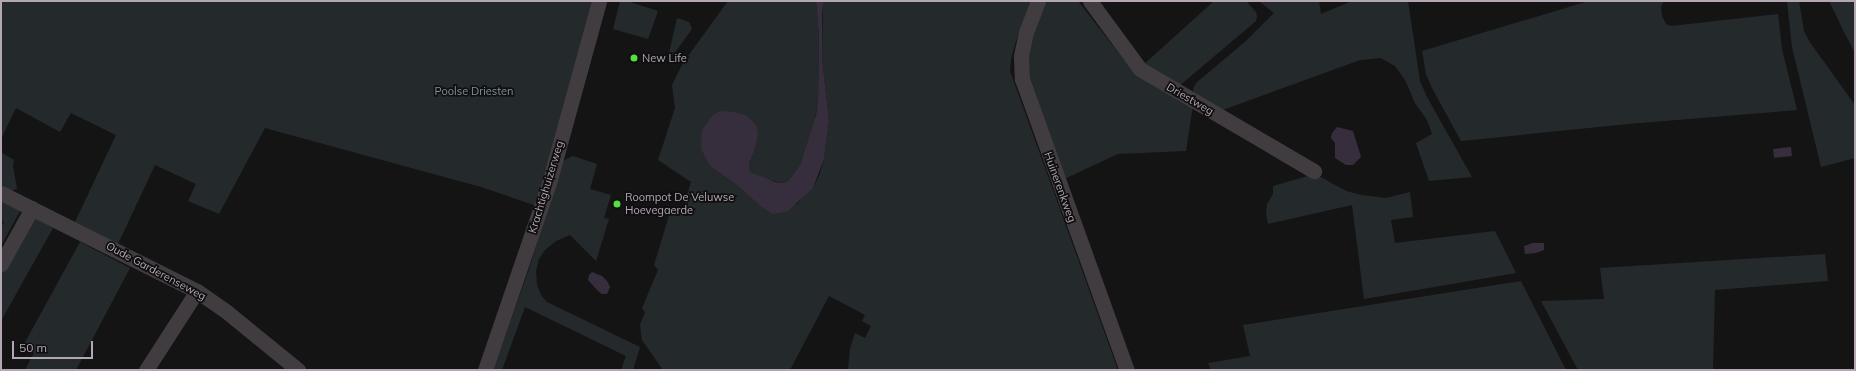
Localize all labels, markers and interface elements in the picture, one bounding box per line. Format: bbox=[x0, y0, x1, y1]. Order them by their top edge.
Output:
place label: New Life bbox=[642, 51, 687, 65]
marker: New Life bbox=[629, 53, 639, 63]
street label: Driestweg bbox=[1164, 80, 1216, 118]
park label: Poolse Driesten bbox=[435, 84, 513, 98]
street label: Krachtighuizerweg bbox=[526, 139, 566, 235]
street label: Huinerenkweg bbox=[1041, 150, 1079, 224]
place label: Roompot De Veluwse Hoevegaerde bbox=[625, 191, 734, 217]
marker: Roompot De Veluwse Hoevegaerde bbox=[612, 199, 622, 209]
street label: Oude Garderenseweg bbox=[104, 239, 208, 303]
scale bar bbox=[14, 333, 95, 359]
text: 50 m bbox=[19, 340, 47, 355]

